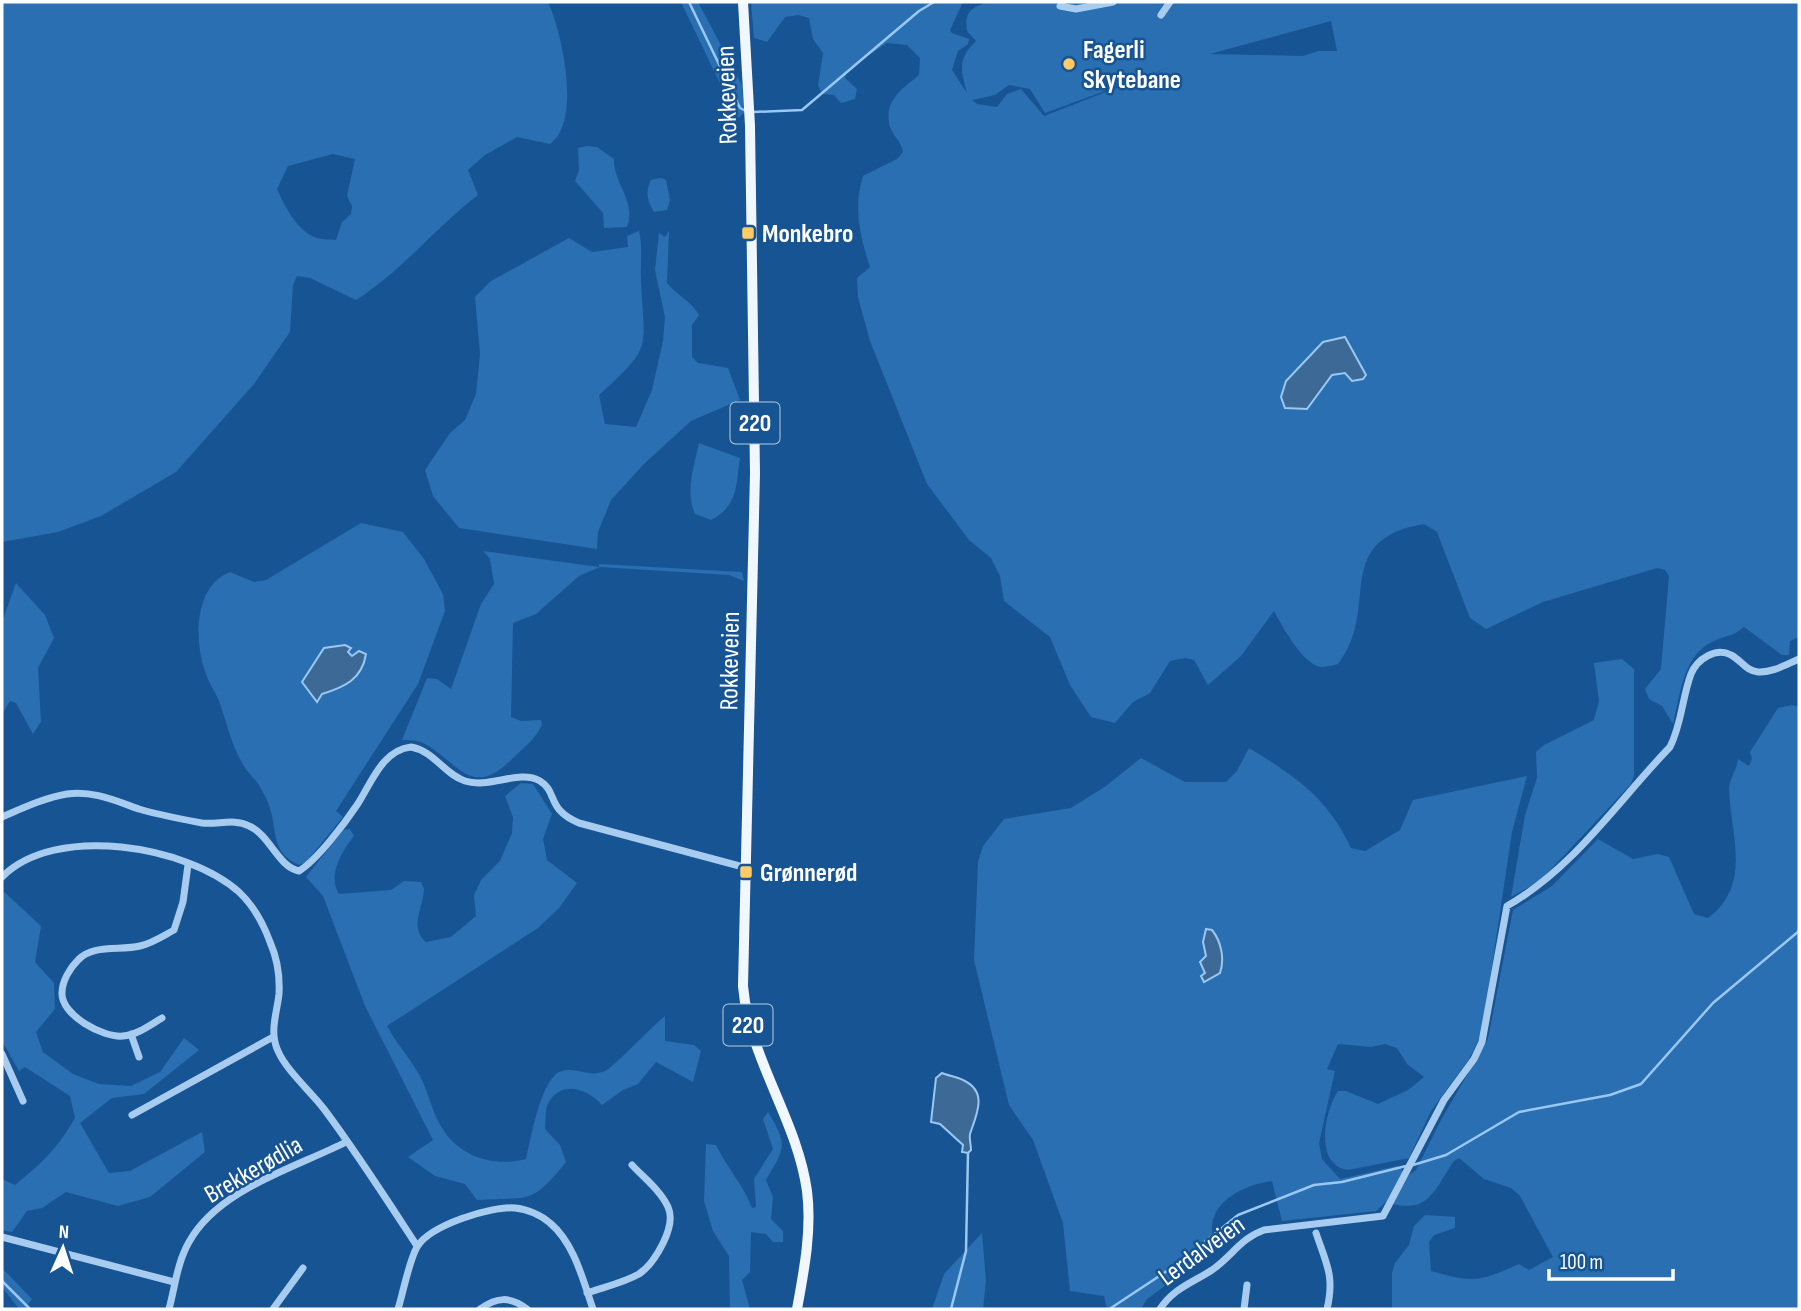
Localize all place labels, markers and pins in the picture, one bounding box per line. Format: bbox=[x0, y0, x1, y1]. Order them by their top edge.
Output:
place label: Fagerli Skytebane bbox=[1083, 35, 1181, 96]
marker: Fagerli Skytebane bbox=[1061, 56, 1077, 72]
place label: Monkebro bbox=[762, 219, 853, 250]
marker: Monkebro bbox=[740, 225, 756, 241]
place label: Grønnerød bbox=[760, 858, 857, 889]
marker: Grønnerød bbox=[738, 864, 754, 880]

